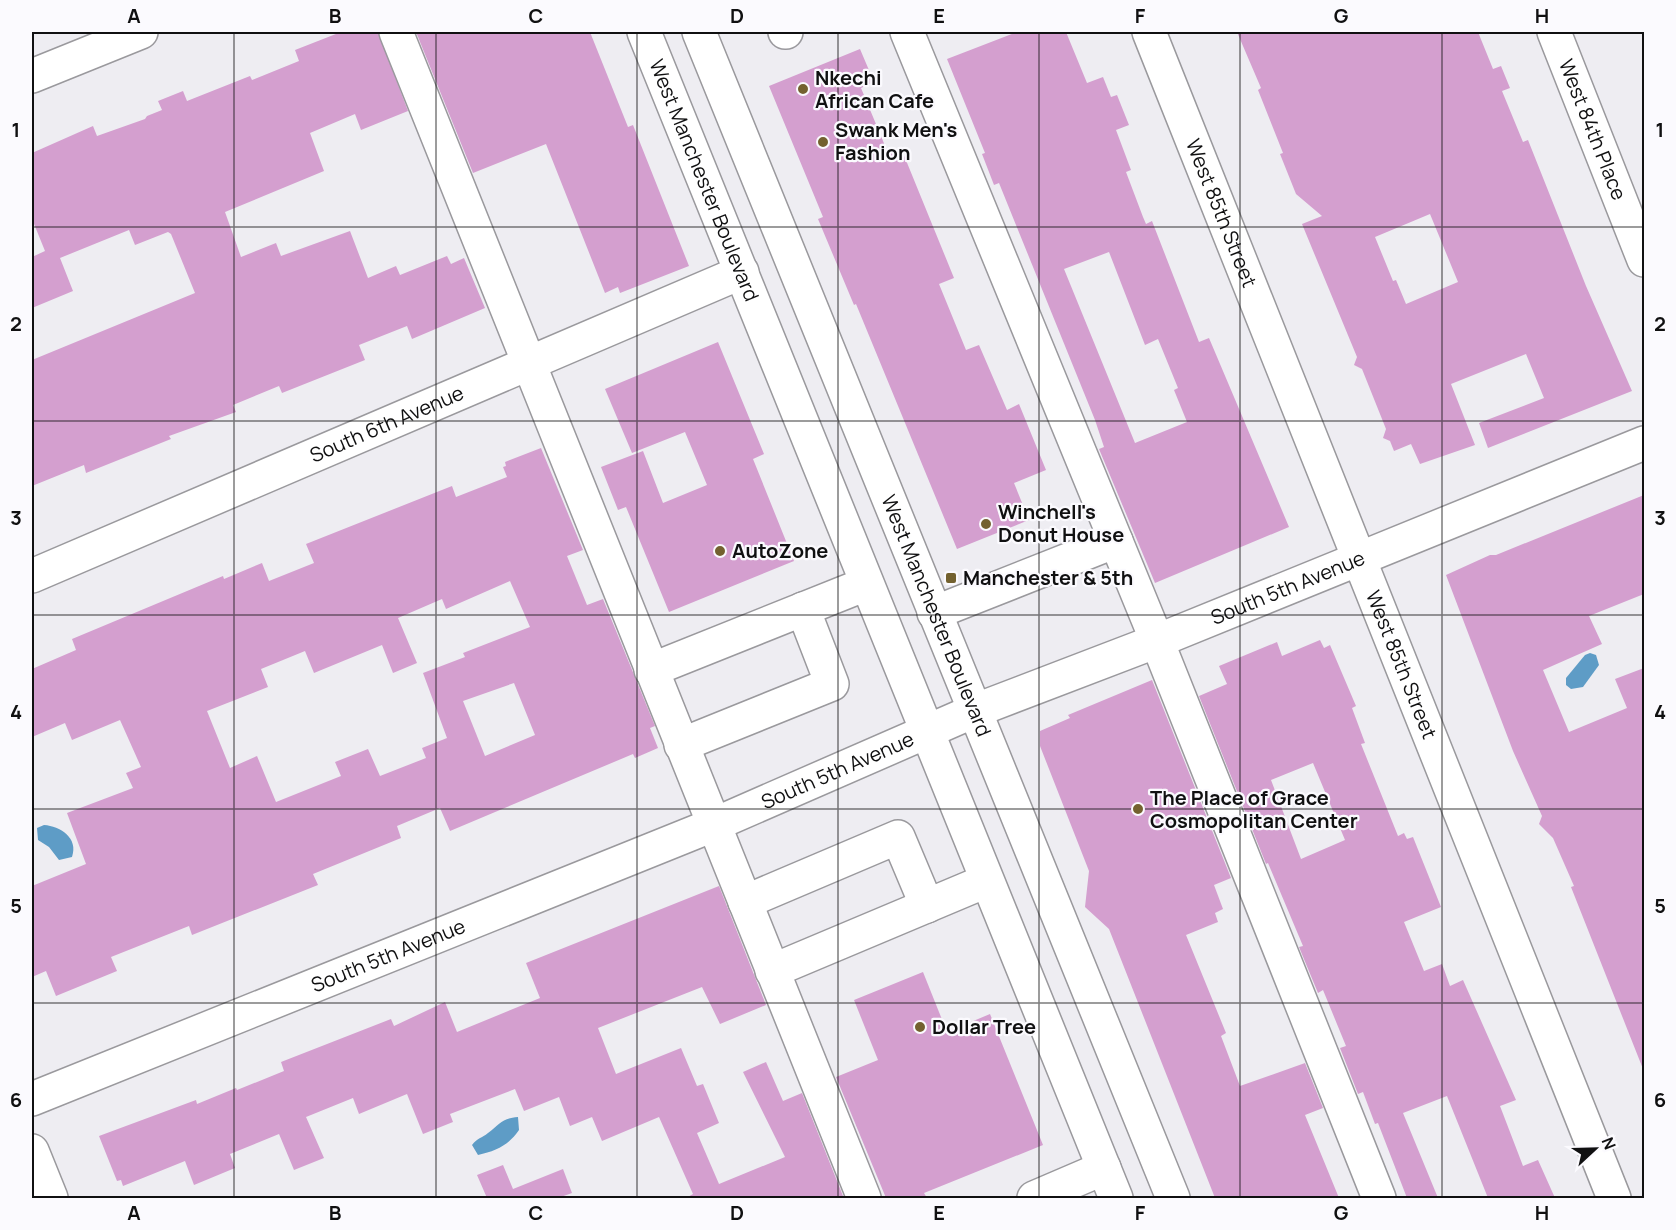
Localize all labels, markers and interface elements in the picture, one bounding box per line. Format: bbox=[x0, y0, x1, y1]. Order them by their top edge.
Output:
text: A bbox=[127, 2, 141, 29]
text: B bbox=[329, 2, 342, 29]
text: C bbox=[529, 2, 543, 29]
text: D bbox=[730, 2, 744, 29]
text: E bbox=[933, 2, 945, 29]
text: F bbox=[1135, 2, 1146, 29]
text: G bbox=[1334, 2, 1349, 29]
text: H bbox=[1535, 2, 1549, 29]
street label: West Manchester Boulevard bbox=[643, 55, 766, 305]
street label: West 84th Place bbox=[1553, 55, 1633, 204]
place label: Nkechi African Cafe bbox=[815, 64, 934, 114]
marker: Nkechi African Cafe bbox=[796, 82, 810, 96]
text: 1 bbox=[12, 116, 20, 143]
place label: Swank Men's Fashion bbox=[835, 116, 958, 166]
text: 1 bbox=[1656, 116, 1664, 143]
marker: Swank Men's Fashion bbox=[816, 135, 830, 149]
street label: West 85th Street bbox=[1180, 135, 1263, 291]
text: 2 bbox=[10, 310, 22, 337]
text: 2 bbox=[1654, 310, 1666, 337]
street label: South 6th Avenue bbox=[306, 379, 468, 468]
street label: West Manchester Boulevard bbox=[875, 490, 998, 740]
place label: Winchell's Donut House bbox=[998, 498, 1124, 548]
text: 3 bbox=[10, 504, 22, 531]
text: 3 bbox=[1654, 504, 1666, 531]
marker: Winchell's Donut House bbox=[979, 517, 993, 531]
place label: AutoZone bbox=[732, 537, 828, 564]
marker: AutoZone bbox=[713, 544, 727, 558]
street label: South 5th Avenue bbox=[1207, 544, 1369, 631]
place label: Manchester & 5th bbox=[963, 564, 1133, 591]
marker: Manchester & 5th bbox=[944, 571, 958, 585]
street label: West 85th Street bbox=[1360, 586, 1443, 743]
text: 4 bbox=[10, 698, 22, 725]
text: 4 bbox=[1654, 698, 1666, 725]
street label: South 5th Avenue bbox=[757, 725, 918, 815]
place label: The Place of Grace Cosmopolitan Center bbox=[1150, 784, 1358, 834]
marker: The Place of Grace Cosmopolitan Center bbox=[1131, 802, 1145, 816]
text: 5 bbox=[10, 892, 22, 919]
text: 5 bbox=[1654, 892, 1666, 919]
street label: South 5th Avenue bbox=[307, 912, 469, 998]
place label: Dollar Tree bbox=[932, 1013, 1036, 1040]
marker: Dollar Tree bbox=[913, 1020, 927, 1034]
text: 6 bbox=[10, 1086, 22, 1113]
text: 6 bbox=[1654, 1086, 1666, 1113]
north arrow bbox=[1565, 1119, 1625, 1179]
text: N bbox=[1597, 1134, 1621, 1153]
text: A bbox=[127, 1199, 141, 1226]
text: B bbox=[329, 1199, 342, 1226]
text: C bbox=[529, 1199, 543, 1226]
text: D bbox=[730, 1199, 744, 1226]
text: E bbox=[933, 1199, 945, 1226]
text: F bbox=[1135, 1199, 1146, 1226]
text: G bbox=[1334, 1199, 1349, 1226]
text: H bbox=[1535, 1199, 1549, 1226]

